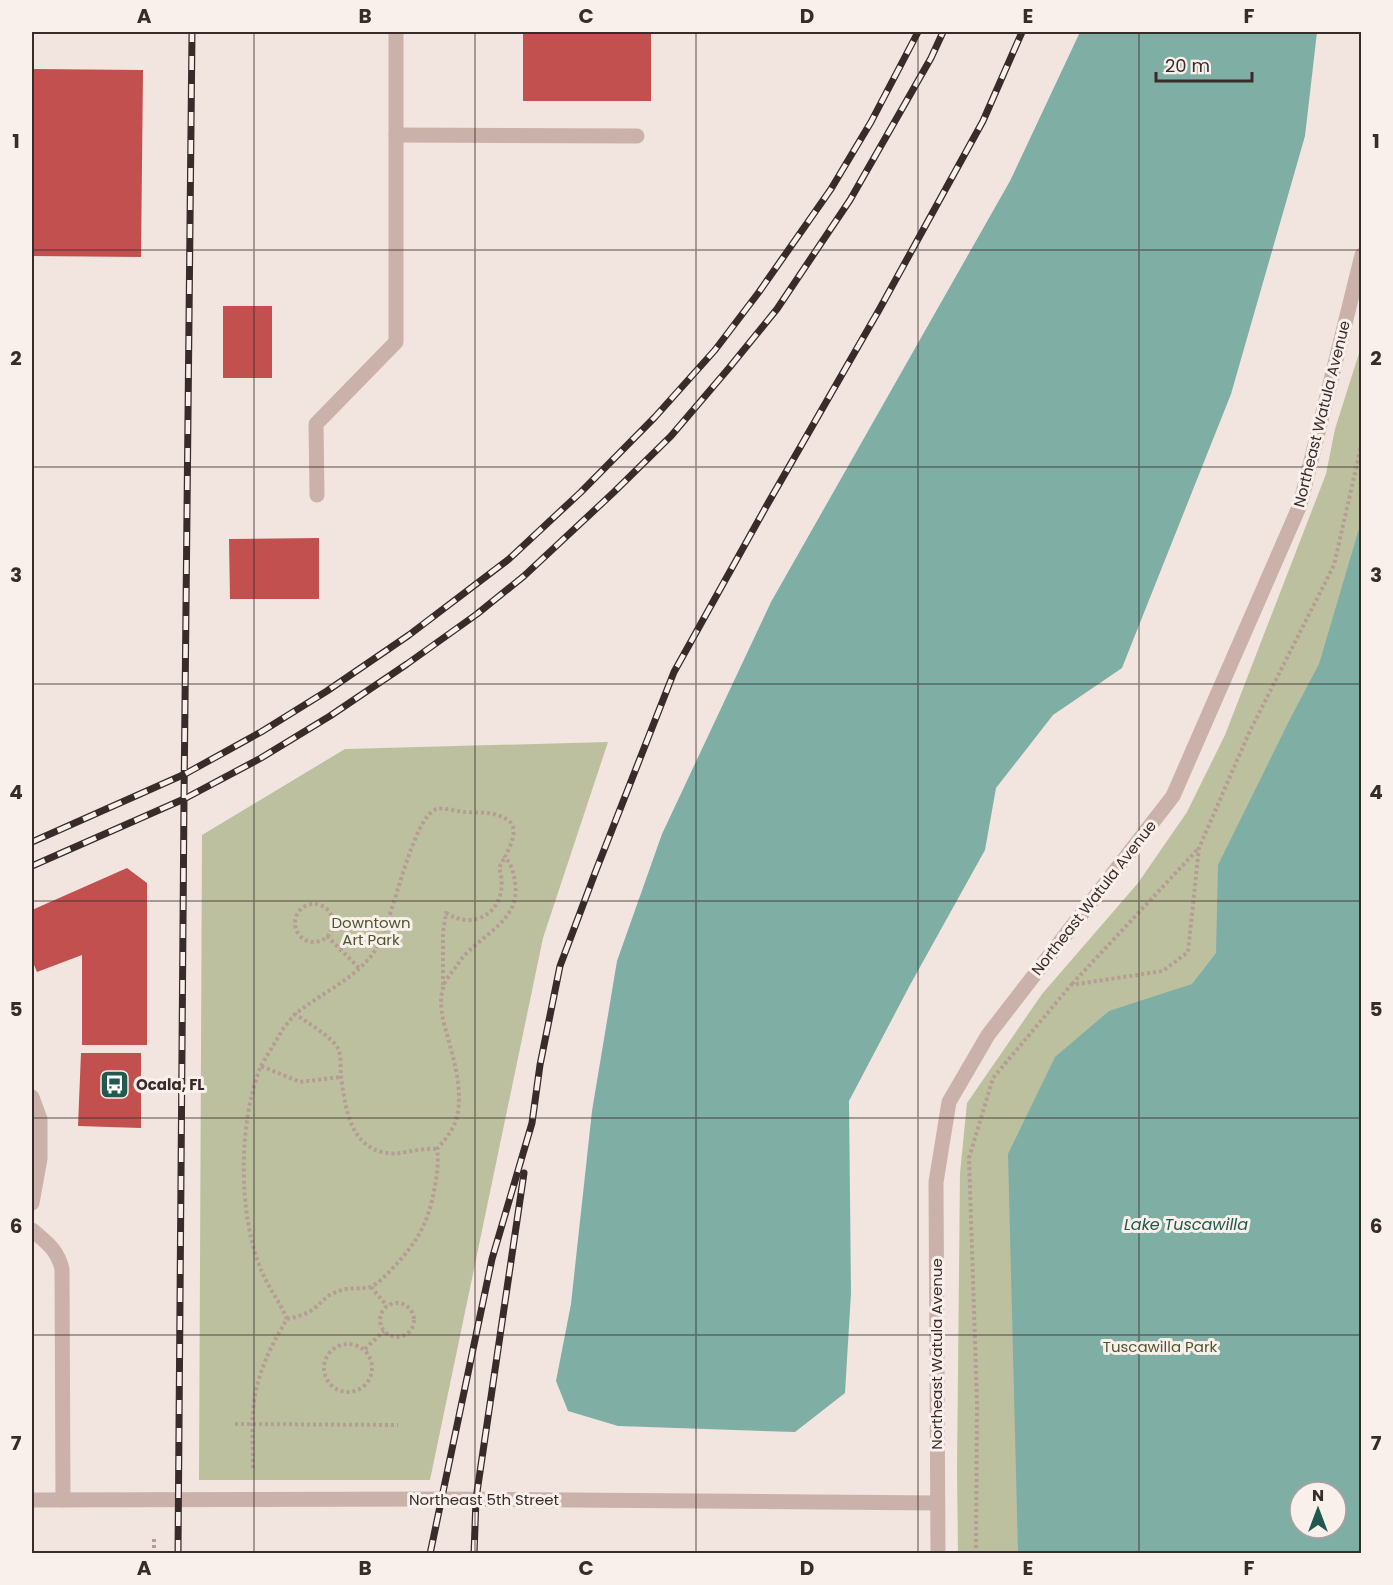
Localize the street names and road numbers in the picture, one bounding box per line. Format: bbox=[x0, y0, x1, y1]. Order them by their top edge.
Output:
street label: Northeast Watula Avenue bbox=[1288, 318, 1355, 509]
street label: Northeast Watula Avenue bbox=[1026, 816, 1161, 980]
street label: Northeast Watula Avenue bbox=[926, 1258, 947, 1450]
street label: Northeast 5th Street bbox=[409, 1489, 559, 1510]

